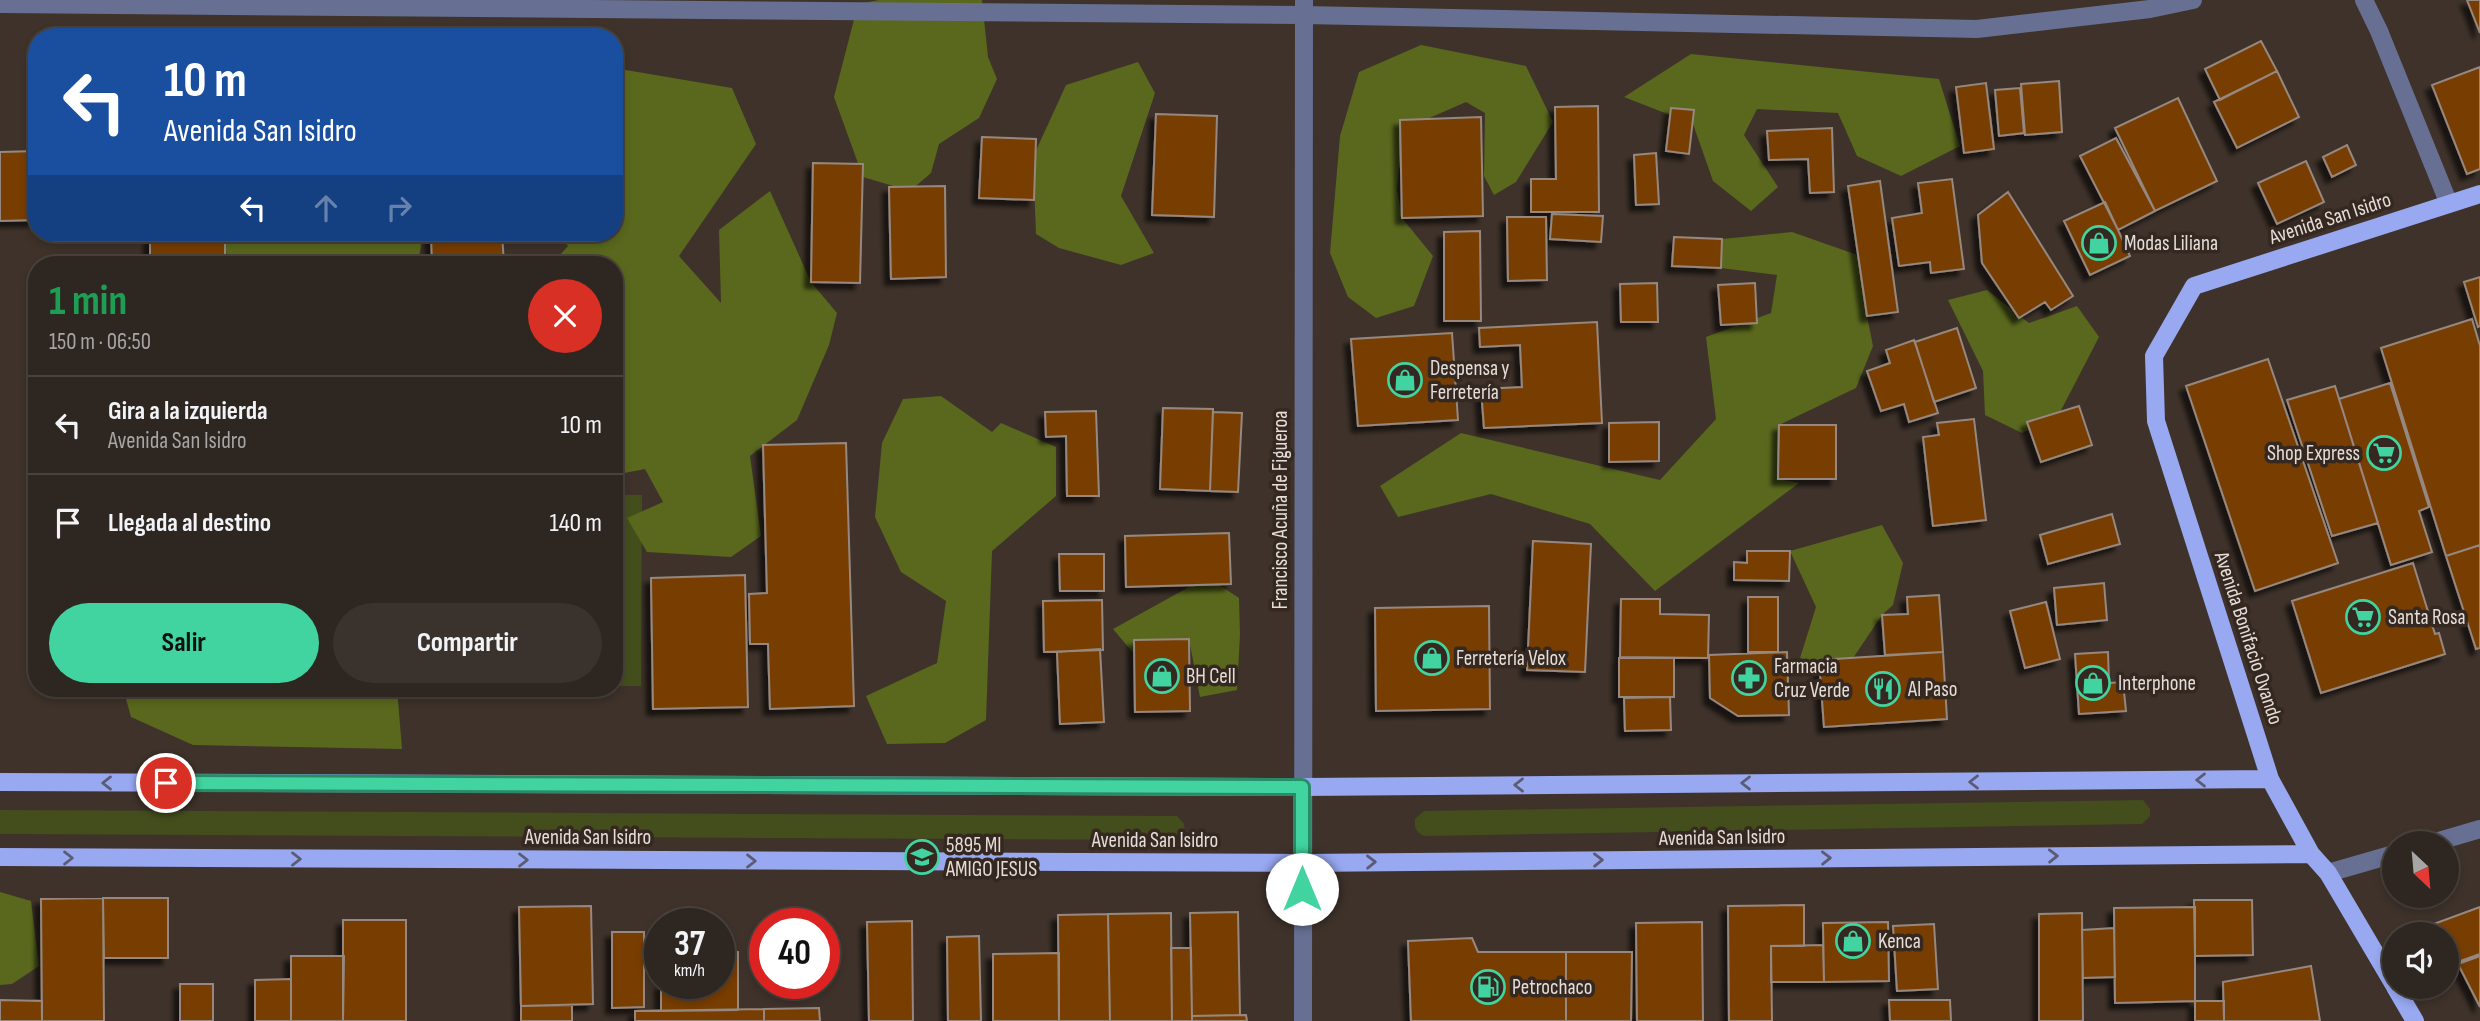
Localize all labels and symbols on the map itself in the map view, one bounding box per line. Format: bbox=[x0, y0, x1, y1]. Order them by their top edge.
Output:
street label: Avenida San Isidro bbox=[2265, 187, 2394, 250]
shop icon: Modas Liliana bbox=[2080, 224, 2118, 262]
place label: Modas Liliana bbox=[2124, 231, 2218, 256]
place label: Despensa y Ferretería bbox=[1430, 356, 1509, 405]
shop icon: Despensa y Ferretería bbox=[1386, 361, 1424, 399]
street label: Francisco Acuña de Figueroa bbox=[1268, 411, 1293, 609]
supermarket icon: Shop Express bbox=[2365, 434, 2403, 472]
place label: Shop Express bbox=[2267, 441, 2360, 466]
street label: Avenida Bonifacio Ovando bbox=[2208, 548, 2288, 728]
supermarket icon: Santa Rosa bbox=[2344, 598, 2382, 636]
place label: Santa Rosa bbox=[2388, 605, 2466, 630]
shop icon: Ferretería Velox bbox=[1413, 639, 1451, 677]
place label: Ferretería Velox bbox=[1456, 646, 1566, 671]
place label: Farmacia Cruz Verde bbox=[1774, 654, 1850, 703]
shop icon: BH Cell bbox=[1143, 657, 1181, 695]
pharmacy icon: Farmacia Cruz Verde bbox=[1730, 659, 1768, 697]
place label: BH Cell bbox=[1186, 664, 1236, 689]
shop icon: Interphone bbox=[2074, 664, 2112, 702]
restaurant icon: Al Paso bbox=[1864, 670, 1902, 708]
place label: Interphone bbox=[2118, 671, 2196, 696]
place label: Al Paso bbox=[1907, 677, 1957, 702]
pin bbox=[136, 753, 196, 813]
one-way arrow bbox=[2196, 772, 2206, 788]
one-way arrow bbox=[1968, 774, 1979, 790]
one-way arrow bbox=[101, 775, 111, 791]
one-way arrow bbox=[1741, 775, 1751, 791]
one-way arrow bbox=[1513, 777, 1524, 793]
street label: Avenida San Isidro bbox=[1658, 824, 1785, 851]
street label: Avenida San Isidro bbox=[524, 825, 651, 850]
street label: Avenida San Isidro bbox=[1091, 828, 1218, 853]
north arrow bbox=[2382, 831, 2459, 908]
place label: 5895 MI AMIGO JESUS bbox=[945, 833, 1037, 882]
school or university icon: 5895 MI AMIGO JESUS bbox=[903, 838, 941, 876]
one-way arrow bbox=[2048, 848, 2059, 864]
one-way arrow bbox=[63, 850, 74, 866]
one-way arrow bbox=[1821, 850, 1831, 866]
one-way arrow bbox=[291, 851, 301, 867]
one-way arrow bbox=[518, 852, 529, 868]
position arrow bbox=[1265, 852, 1339, 926]
one-way arrow bbox=[1593, 852, 1604, 868]
one-way arrow bbox=[746, 853, 756, 869]
one-way arrow bbox=[1366, 854, 1376, 870]
speed limit sign: 40 bbox=[749, 908, 840, 999]
shop icon: Kenca bbox=[1834, 922, 1872, 960]
place label: Kenca bbox=[1878, 929, 1921, 954]
fuel station icon: Petrochaco bbox=[1469, 968, 1507, 1006]
place label: Petrochaco bbox=[1512, 975, 1593, 1000]

